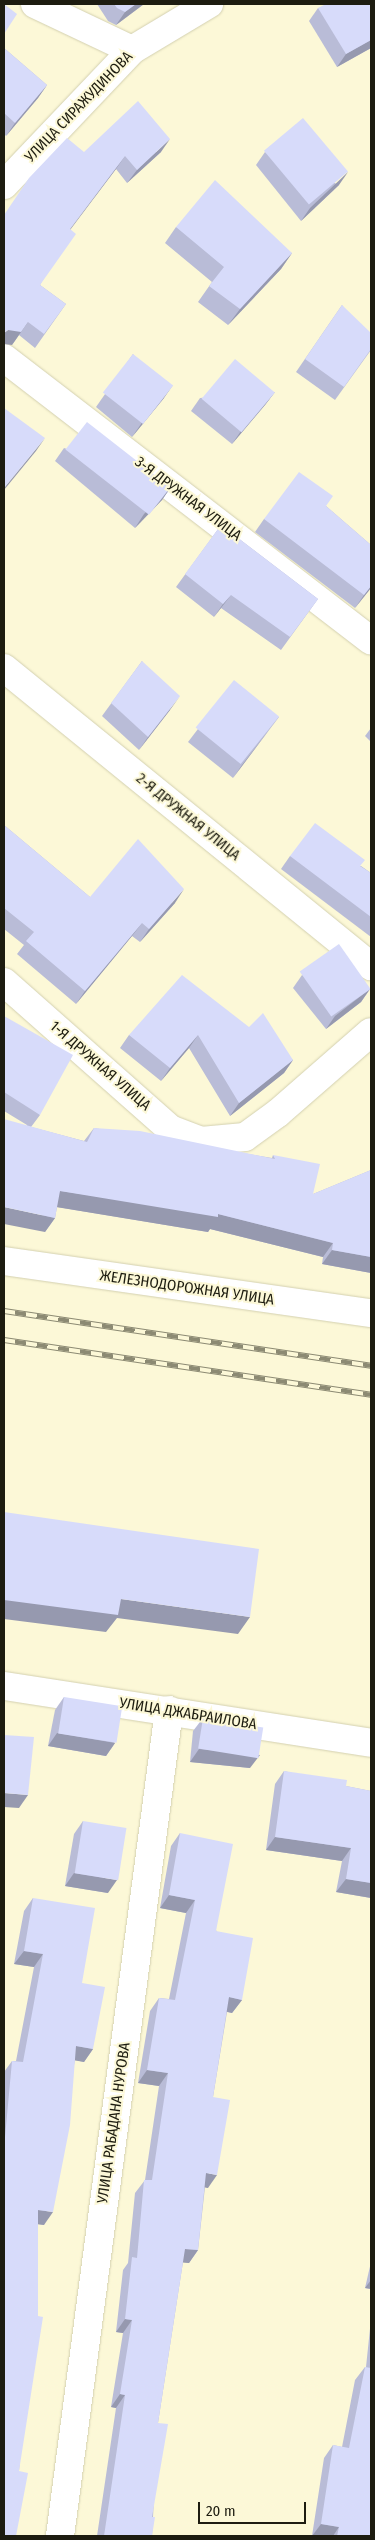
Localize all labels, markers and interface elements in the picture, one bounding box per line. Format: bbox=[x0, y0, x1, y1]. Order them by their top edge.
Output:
street label: УЛИЦА СИРАЖУДИНОВА bbox=[21, 48, 137, 166]
street label: 3-Я ДРУЖНАЯ УЛИЦА bbox=[131, 453, 245, 545]
street label: 2-Я ДРУЖНАЯ УЛИЦА bbox=[132, 770, 244, 864]
street label: 1-Я ДРУЖНАЯ УЛИЦА bbox=[46, 1017, 154, 1115]
street label: ЖЕЛЕЗНОДОРОЖНАЯ УЛИЦА bbox=[99, 1267, 275, 1309]
street label: УЛИЦА ДЖАБРАИЛОВА bbox=[118, 1694, 258, 1734]
street label: УЛИЦА РАБАДАНА НУРОВА bbox=[94, 2041, 134, 2205]
scale bar bbox=[200, 2492, 308, 2524]
text: 20 m bbox=[206, 2502, 236, 2520]

